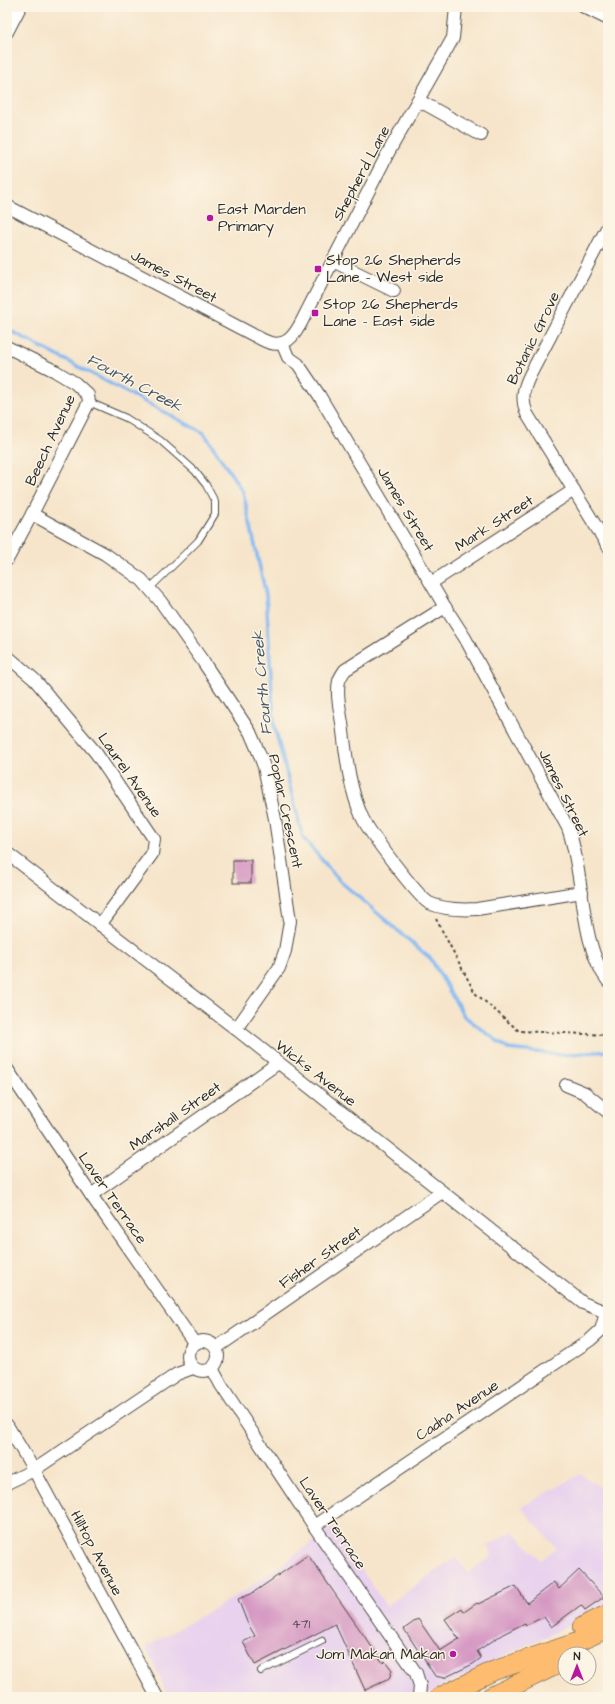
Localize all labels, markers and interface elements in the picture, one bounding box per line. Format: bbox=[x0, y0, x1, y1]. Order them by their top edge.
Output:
street label: Shepherd Lane bbox=[328, 122, 395, 224]
place label: East Marden Primary bbox=[218, 199, 306, 238]
marker: East Marden Primary bbox=[205, 213, 215, 223]
street label: James Street bbox=[127, 245, 221, 308]
place label: Stop 26 Shepherds Lane - West side bbox=[326, 250, 462, 288]
marker: Stop 26 Shepherds Lane - West side bbox=[313, 264, 323, 274]
street label: Botanic Grove bbox=[502, 288, 565, 388]
place label: Stop 26 Shepherds Lane - East side bbox=[323, 294, 459, 332]
marker: Stop 26 Shepherds Lane - East side bbox=[310, 308, 320, 318]
water label: Fourth Creek bbox=[83, 348, 187, 418]
street label: Beech Avenue bbox=[20, 391, 81, 489]
street label: James Street bbox=[372, 463, 439, 555]
street label: Mark Street bbox=[451, 490, 538, 557]
water label: Fourth Creek bbox=[246, 628, 278, 736]
street label: Laurel Avenue bbox=[93, 729, 167, 822]
street label: James Street bbox=[533, 746, 594, 841]
street label: Poplar Crescent bbox=[263, 752, 308, 870]
street label: Wicks Avenue bbox=[271, 1035, 361, 1112]
street label: Marshall Street bbox=[125, 1077, 226, 1156]
street label: Laver Terrace bbox=[73, 1148, 152, 1248]
street label: Fisher Street bbox=[275, 1221, 366, 1294]
street label: Cadna Avenue bbox=[412, 1375, 503, 1446]
street label: Laver Terrace bbox=[294, 1473, 371, 1574]
street label: Hilltop Avenue bbox=[65, 1507, 128, 1600]
house number: 471 bbox=[292, 1615, 311, 1633]
place label: Jom Makan Makan bbox=[316, 1644, 445, 1665]
north arrow bbox=[557, 1646, 597, 1686]
marker: Jom Makan Makan bbox=[448, 1649, 458, 1659]
text: N bbox=[574, 1649, 581, 1664]

